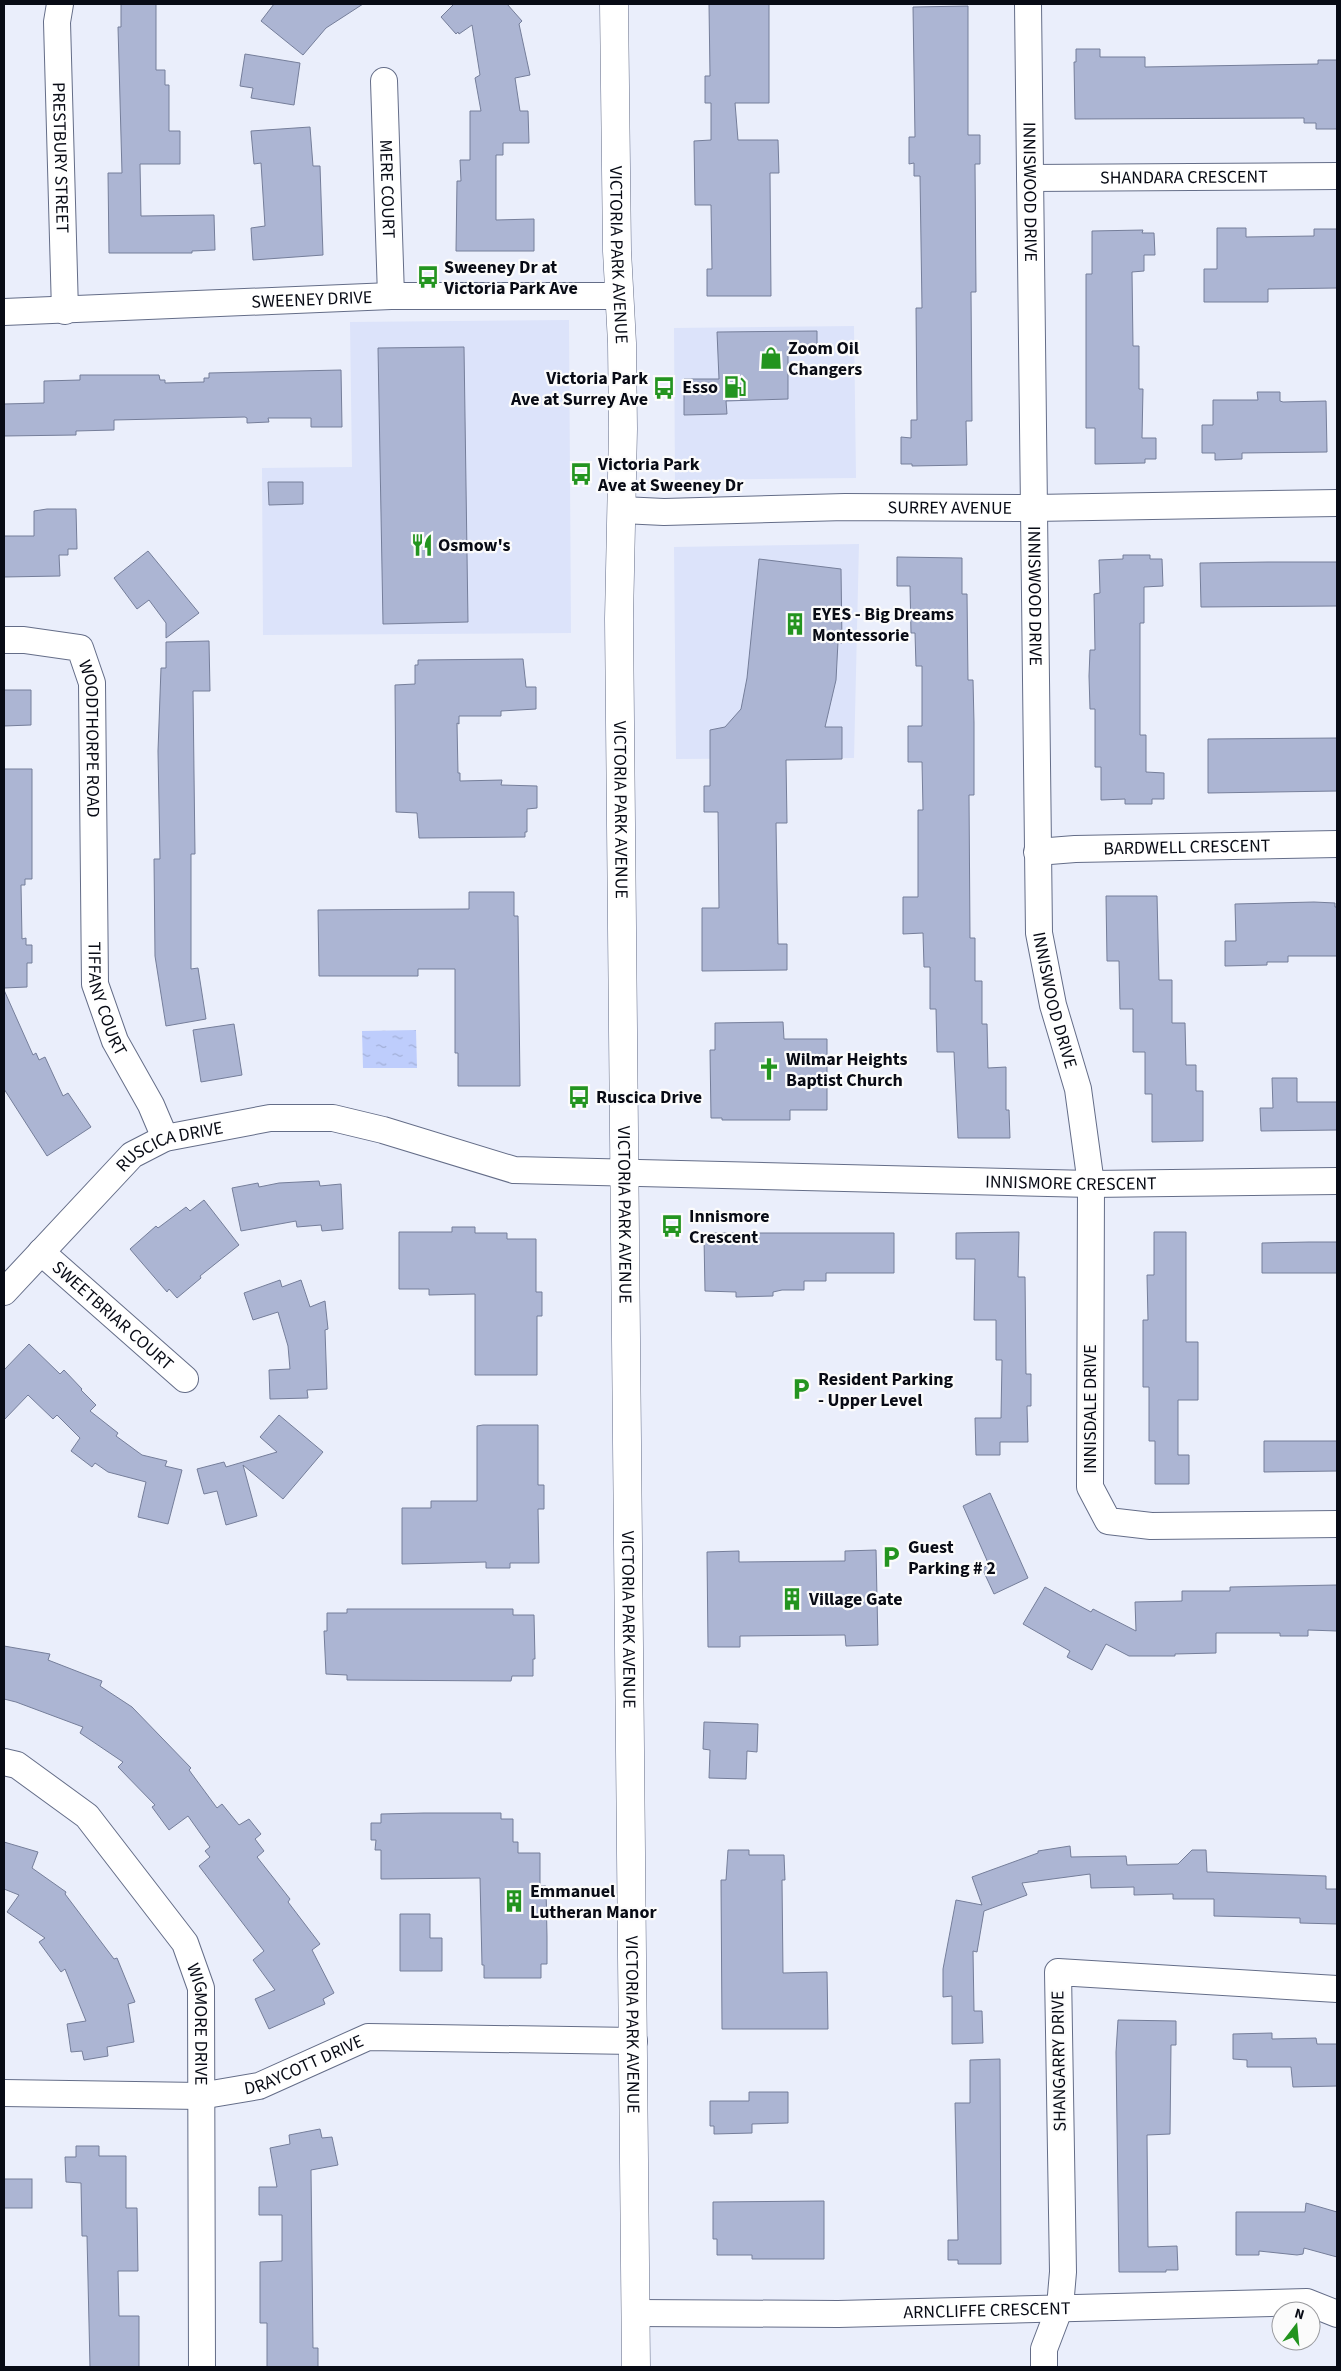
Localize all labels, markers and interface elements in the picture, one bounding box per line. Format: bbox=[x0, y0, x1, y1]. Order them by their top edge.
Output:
street label: PRESTBURY STREET bbox=[46, 82, 75, 234]
street label: INNISWOOD DRIVE bbox=[1017, 122, 1044, 262]
street label: MERE COURT bbox=[373, 139, 402, 239]
street label: SHANDARA CRESCENT bbox=[1100, 164, 1268, 190]
street label: VICTORIA PARK AVENUE bbox=[603, 166, 635, 345]
place label: Sweeney Dr at Victoria Park Ave bbox=[443, 255, 578, 301]
bus stop icon: Sweeney Dr at Victoria Park Ave bbox=[415, 264, 441, 290]
street label: SWEENEY DRIVE bbox=[251, 284, 373, 314]
place label: Zoom Oil Changers bbox=[788, 336, 862, 382]
shop icon: Zoom Oil Changers bbox=[758, 345, 784, 371]
place label: Victoria Park Ave at Surrey Ave bbox=[510, 366, 648, 412]
fuel station icon: Esso bbox=[722, 374, 748, 400]
bus stop icon: Victoria Park Ave at Surrey Ave bbox=[651, 375, 677, 401]
place label: Esso bbox=[682, 375, 718, 400]
place label: Victoria Park Ave at Sweeney Dr bbox=[597, 452, 744, 498]
bus stop icon: Victoria Park Ave at Sweeney Dr bbox=[568, 461, 594, 487]
street label: SURREY AVENUE bbox=[888, 495, 1012, 520]
street label: INNISWOOD DRIVE bbox=[1022, 526, 1048, 666]
restaurant icon: Osmow's bbox=[409, 532, 435, 558]
place label: Osmow's bbox=[438, 533, 511, 558]
place label: EYES - Big Dreams Montessorie bbox=[812, 602, 954, 648]
building icon: EYES - Big Dreams Montessorie bbox=[782, 611, 808, 637]
street label: WOODTHORPE ROAD bbox=[72, 656, 106, 818]
street label: VICTORIA PARK AVENUE bbox=[607, 721, 634, 899]
street label: BARDWELL CRESCENT bbox=[1103, 833, 1271, 861]
street label: INNISWOOD DRIVE bbox=[1027, 930, 1084, 1071]
street label: TIFFANY COURT bbox=[82, 941, 133, 1061]
place label: Wilmar Heights Baptist Church bbox=[786, 1047, 907, 1093]
church icon: Wilmar Heights Baptist Church bbox=[756, 1056, 782, 1082]
bus stop icon: Ruscica Drive bbox=[566, 1084, 592, 1110]
place label: Ruscica Drive bbox=[596, 1085, 702, 1110]
street label: RUSCICA DRIVE bbox=[110, 1115, 225, 1177]
street label: VICTORIA PARK AVENUE bbox=[611, 1126, 638, 1304]
street label: INNISMORE CRESCENT bbox=[985, 1169, 1157, 1197]
place label: Innismore Crescent bbox=[689, 1204, 770, 1250]
bus stop icon: Innismore Crescent bbox=[659, 1213, 685, 1239]
street label: SWEETBRIAR COURT bbox=[47, 1255, 180, 1376]
street label: INNISDALE DRIVE bbox=[1078, 1344, 1103, 1474]
place label: Resident Parking - Upper Level bbox=[818, 1367, 953, 1413]
parking icon: Resident Parking - Upper Level bbox=[788, 1376, 814, 1402]
street label: VICTORIA PARK AVENUE bbox=[615, 1531, 642, 1709]
place label: Guest Parking # 2 bbox=[908, 1535, 996, 1581]
parking icon: Guest Parking # 2 bbox=[878, 1544, 904, 1570]
building icon: Village Gate bbox=[779, 1586, 805, 1612]
place label: Village Gate bbox=[808, 1587, 903, 1612]
place label: Emmanuel Lutheran Manor bbox=[530, 1879, 657, 1925]
building icon: Emmanuel Lutheran Manor bbox=[501, 1888, 527, 1914]
street label: VICTORIA PARK AVENUE bbox=[619, 1936, 646, 2114]
street label: WIGMORE DRIVE bbox=[181, 1960, 214, 2086]
street label: SHANGARRY DRIVE bbox=[1045, 1990, 1073, 2132]
street label: DRAYCOTT DRIVE bbox=[242, 2028, 367, 2101]
street label: ARNCLIFFE CRESCENT bbox=[903, 2296, 1071, 2325]
north arrow bbox=[1271, 2301, 1321, 2351]
text: N bbox=[1292, 2304, 1307, 2325]

